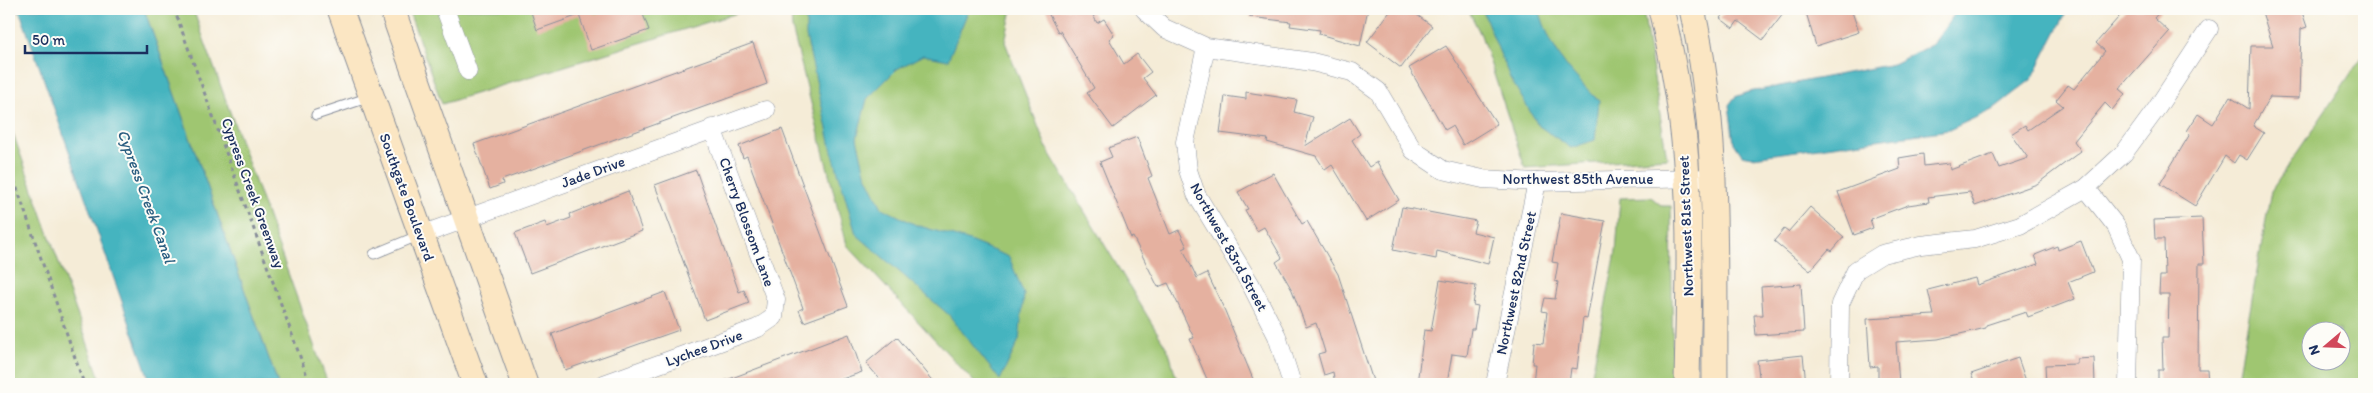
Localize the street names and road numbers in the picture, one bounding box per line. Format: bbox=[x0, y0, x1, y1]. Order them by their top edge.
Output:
street label: Cypress Creek Greenway bbox=[217, 115, 289, 271]
street label: Southgate Boulevard bbox=[376, 131, 438, 263]
street label: Jade Drive bbox=[559, 152, 627, 192]
street label: Cherry Blossom Lane bbox=[715, 155, 779, 289]
street label: Northwest 81st Street bbox=[1675, 155, 1697, 297]
street label: Northwest 85th Avenue bbox=[1503, 170, 1653, 188]
street label: Northwest 83rd Street bbox=[1186, 180, 1272, 315]
street label: Northwest 82nd Street bbox=[1492, 209, 1540, 356]
street label: Lychee Drive bbox=[663, 326, 745, 370]

